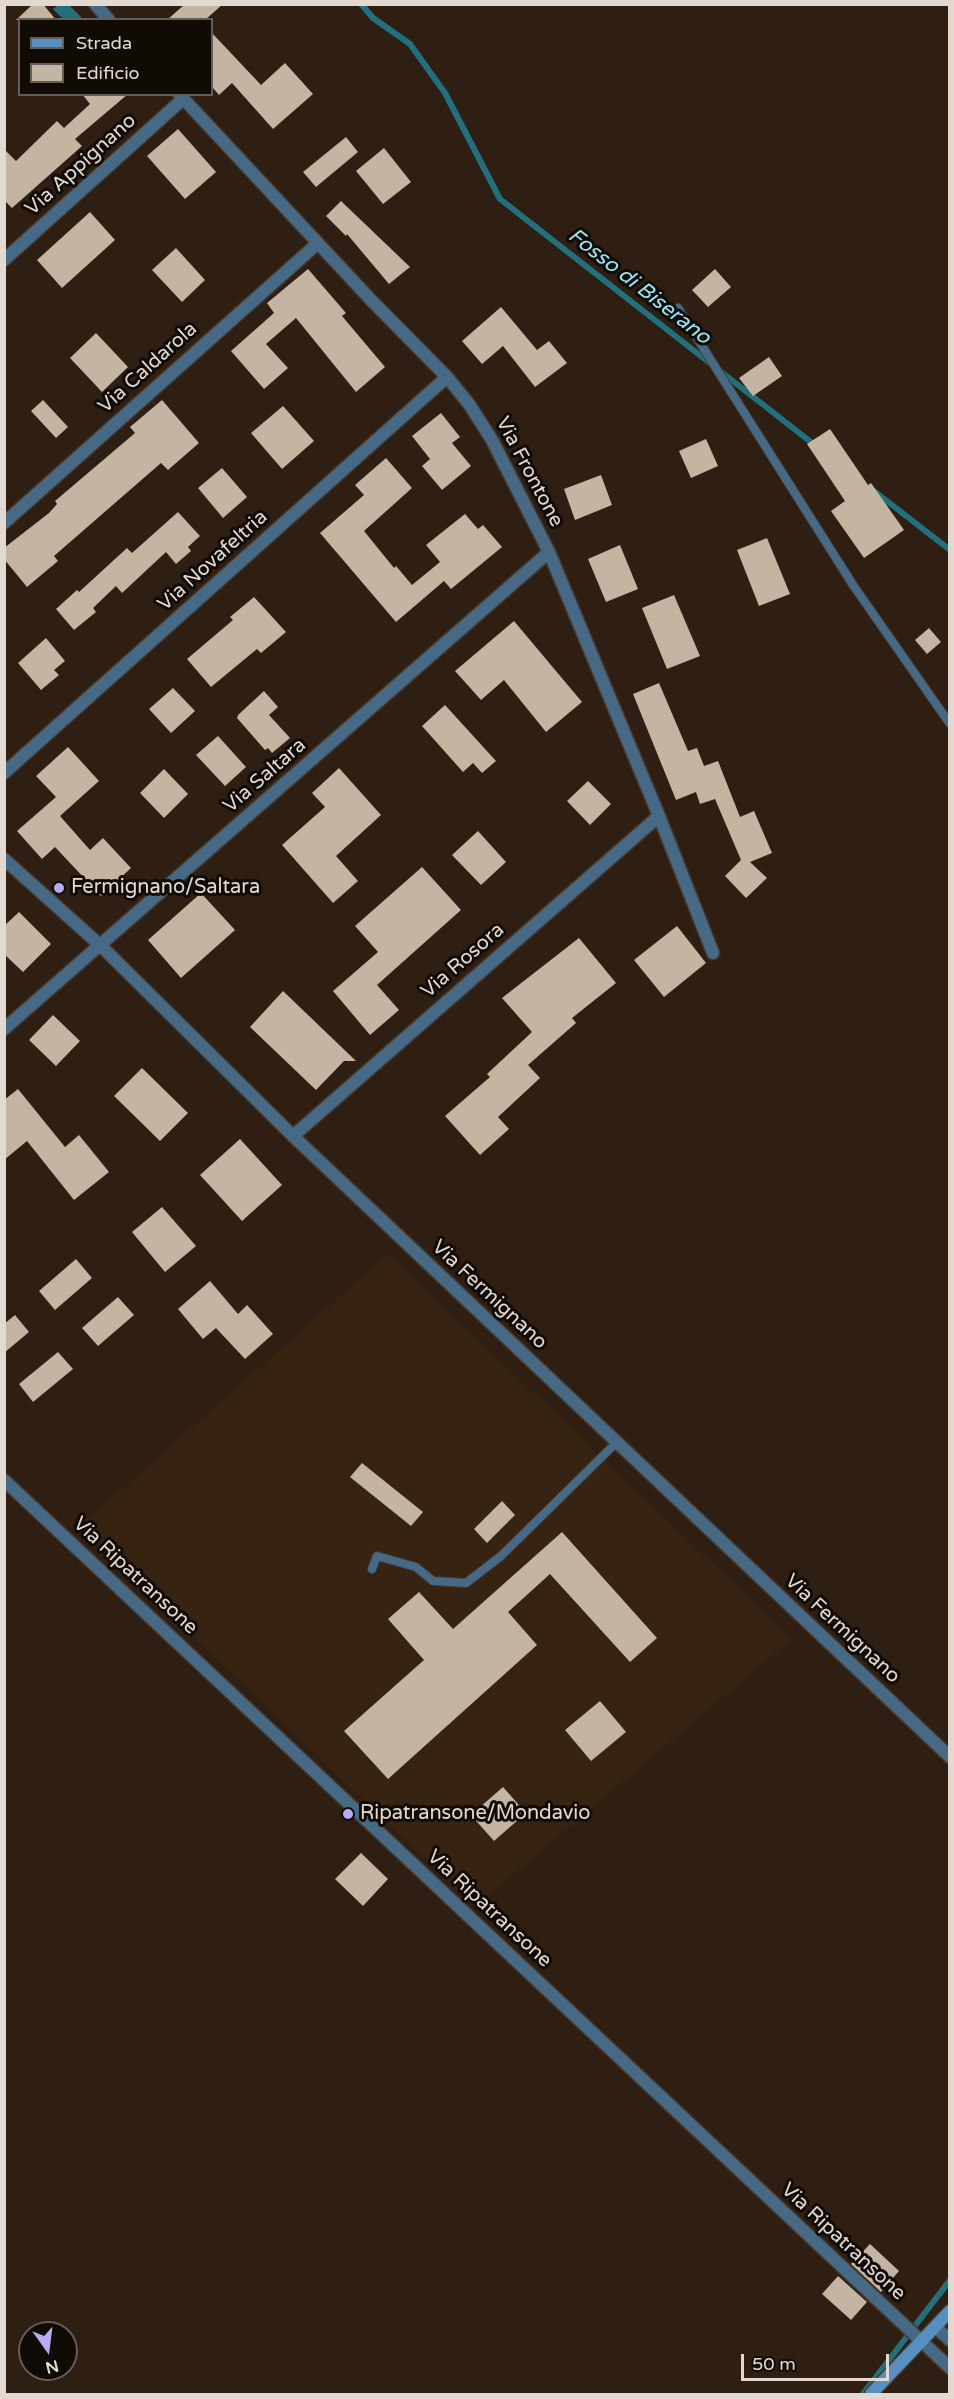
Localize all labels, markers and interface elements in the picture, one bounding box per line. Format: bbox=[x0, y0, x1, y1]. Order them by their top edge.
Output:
legend bbox=[18, 18, 213, 96]
text: Strada bbox=[76, 32, 132, 54]
text: Edificio bbox=[76, 62, 140, 84]
street label: Via Appignano bbox=[21, 109, 141, 221]
water label: Fosso di Biserano bbox=[563, 224, 715, 350]
street label: Via Caldarola bbox=[94, 317, 202, 419]
street label: Via Frontone bbox=[490, 413, 568, 531]
street label: Via Novafeltria bbox=[153, 505, 273, 617]
street label: Via Saltara bbox=[219, 734, 311, 818]
place label: Fermignano/Saltara bbox=[71, 876, 260, 900]
marker: Fermignano/Saltara bbox=[52, 881, 66, 895]
street label: Via Rosora bbox=[417, 918, 509, 1004]
street label: Via Fermignano bbox=[426, 1235, 552, 1355]
street label: Via Ripatransone bbox=[68, 1512, 202, 1640]
street label: Via Fermignano bbox=[779, 1569, 905, 1689]
place label: Ripatransone/Mondavio bbox=[360, 1802, 590, 1826]
marker: Ripatransone/Mondavio bbox=[341, 1807, 355, 1821]
street label: Via Ripatransone bbox=[422, 1845, 556, 1973]
street label: Via Ripatransone bbox=[776, 2178, 910, 2306]
north arrow bbox=[18, 2321, 78, 2381]
scale bar bbox=[744, 2342, 892, 2380]
text: 50 m bbox=[752, 2353, 796, 2375]
text: N bbox=[43, 2355, 61, 2378]

